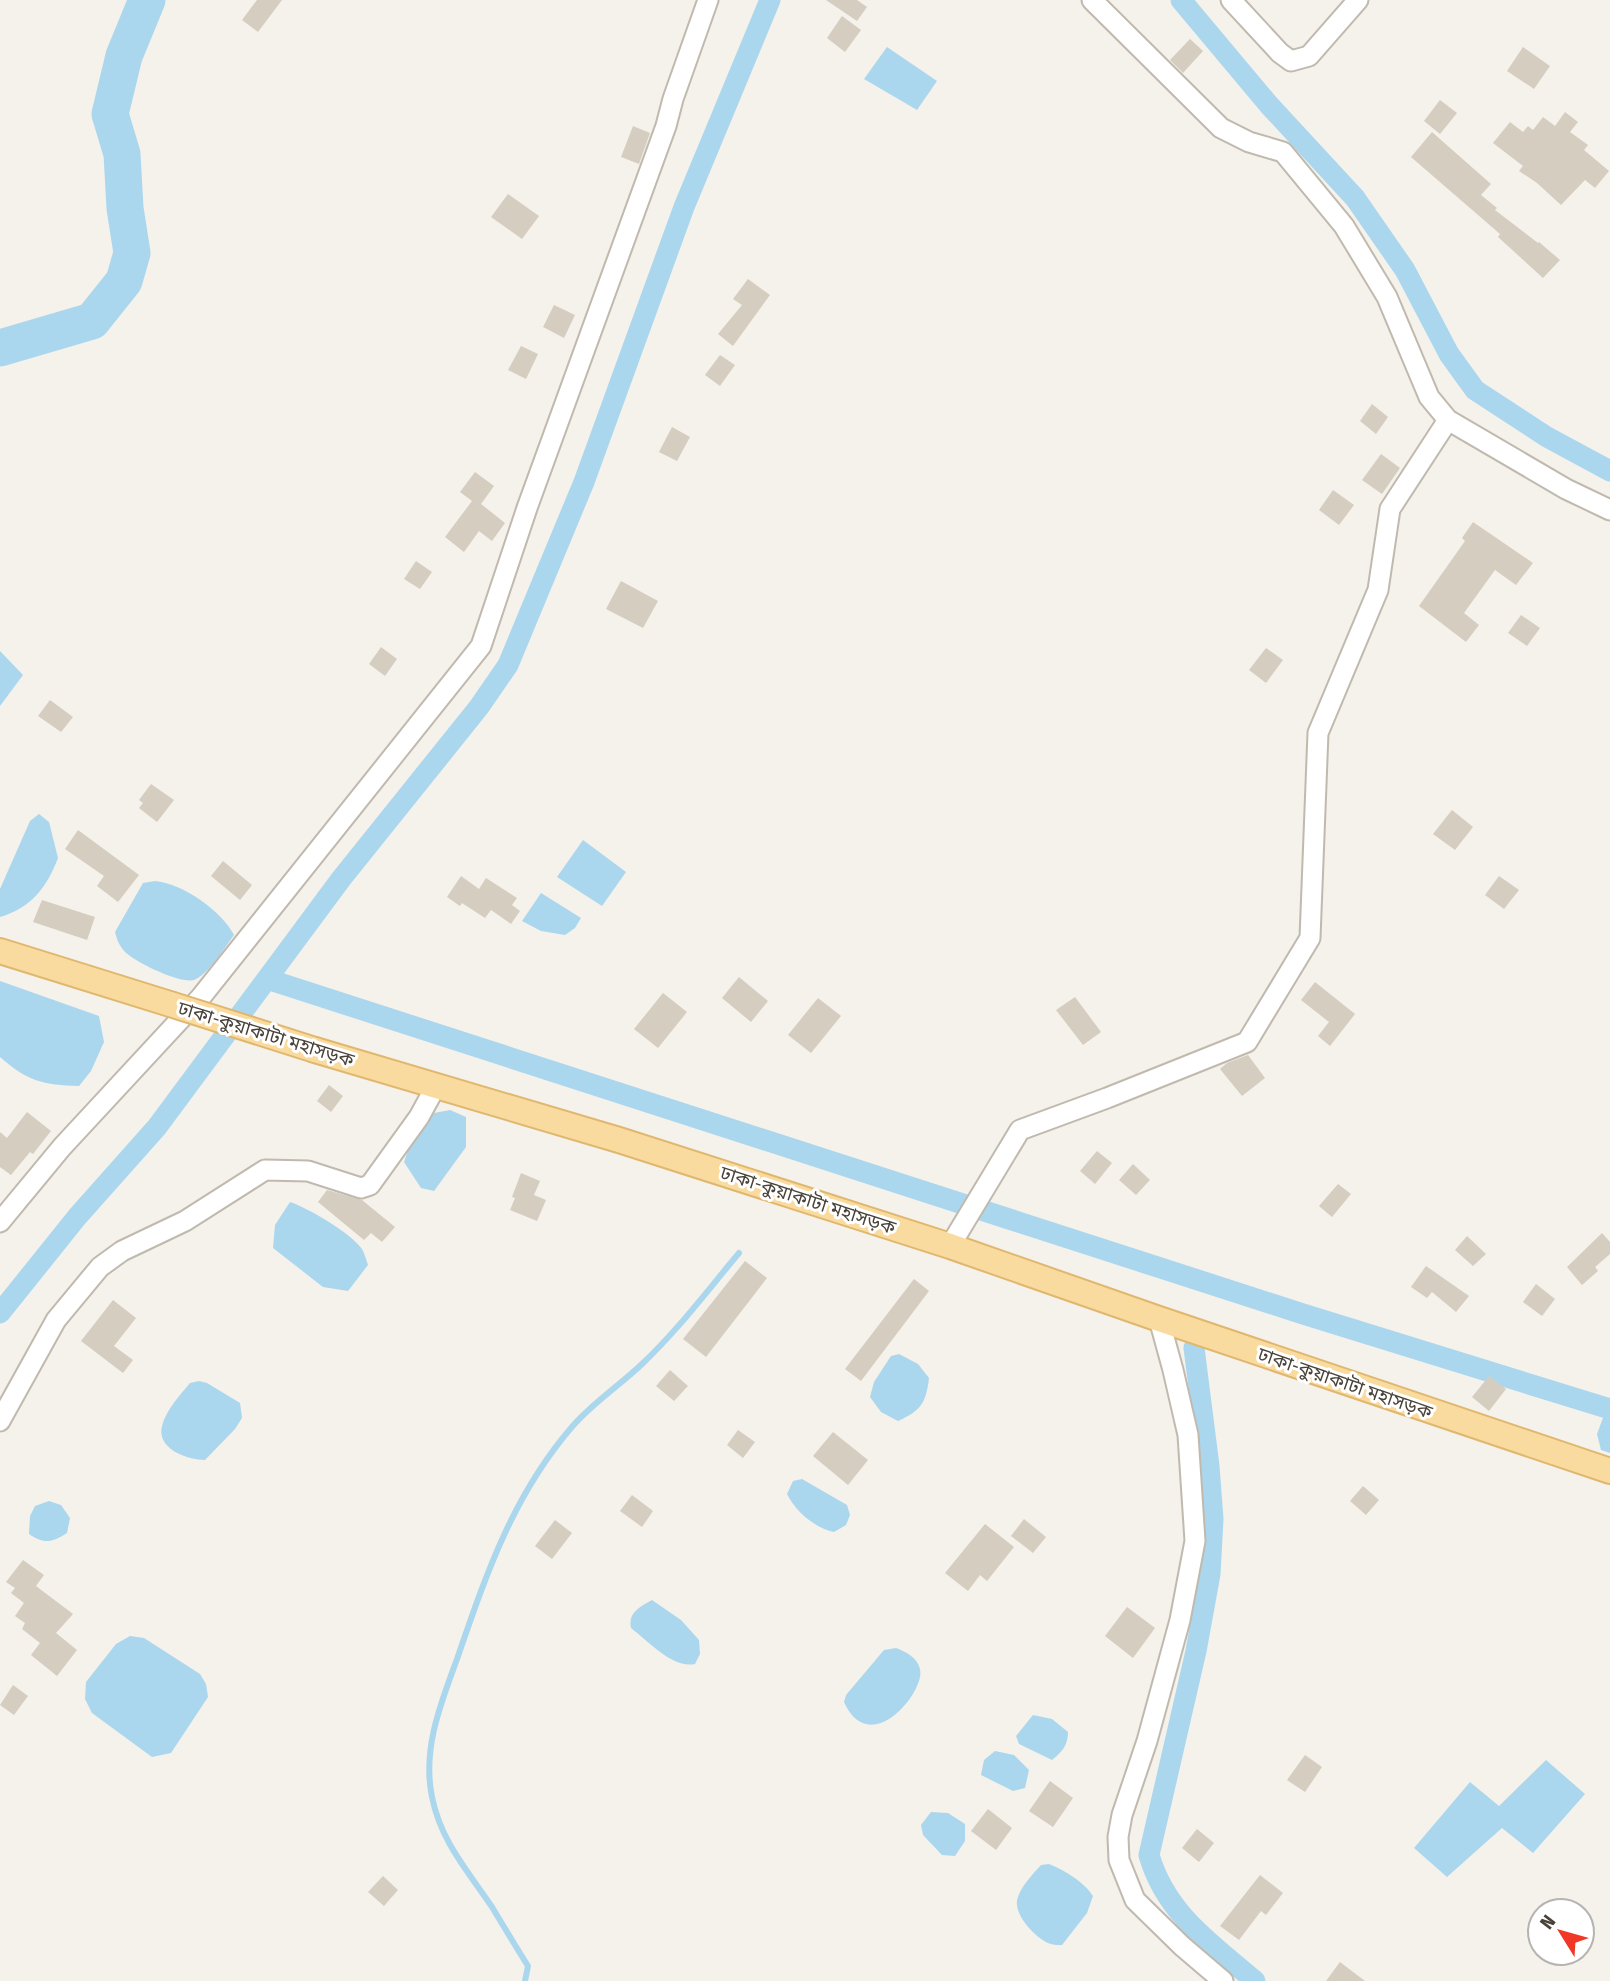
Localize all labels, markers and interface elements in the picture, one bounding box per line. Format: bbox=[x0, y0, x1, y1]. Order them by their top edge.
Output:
street label: ঢাকা-কুয়াকাটা মহাসড়ক bbox=[174, 996, 357, 1072]
street label: ঢাকা-কুয়াকাটা মহাসড়ক bbox=[716, 1160, 899, 1239]
street label: ঢাকা-কুয়াকাটা মহাসড়ক bbox=[1254, 1342, 1436, 1424]
north arrow bbox=[1526, 1897, 1596, 1967]
text: N bbox=[1535, 1911, 1560, 1934]

